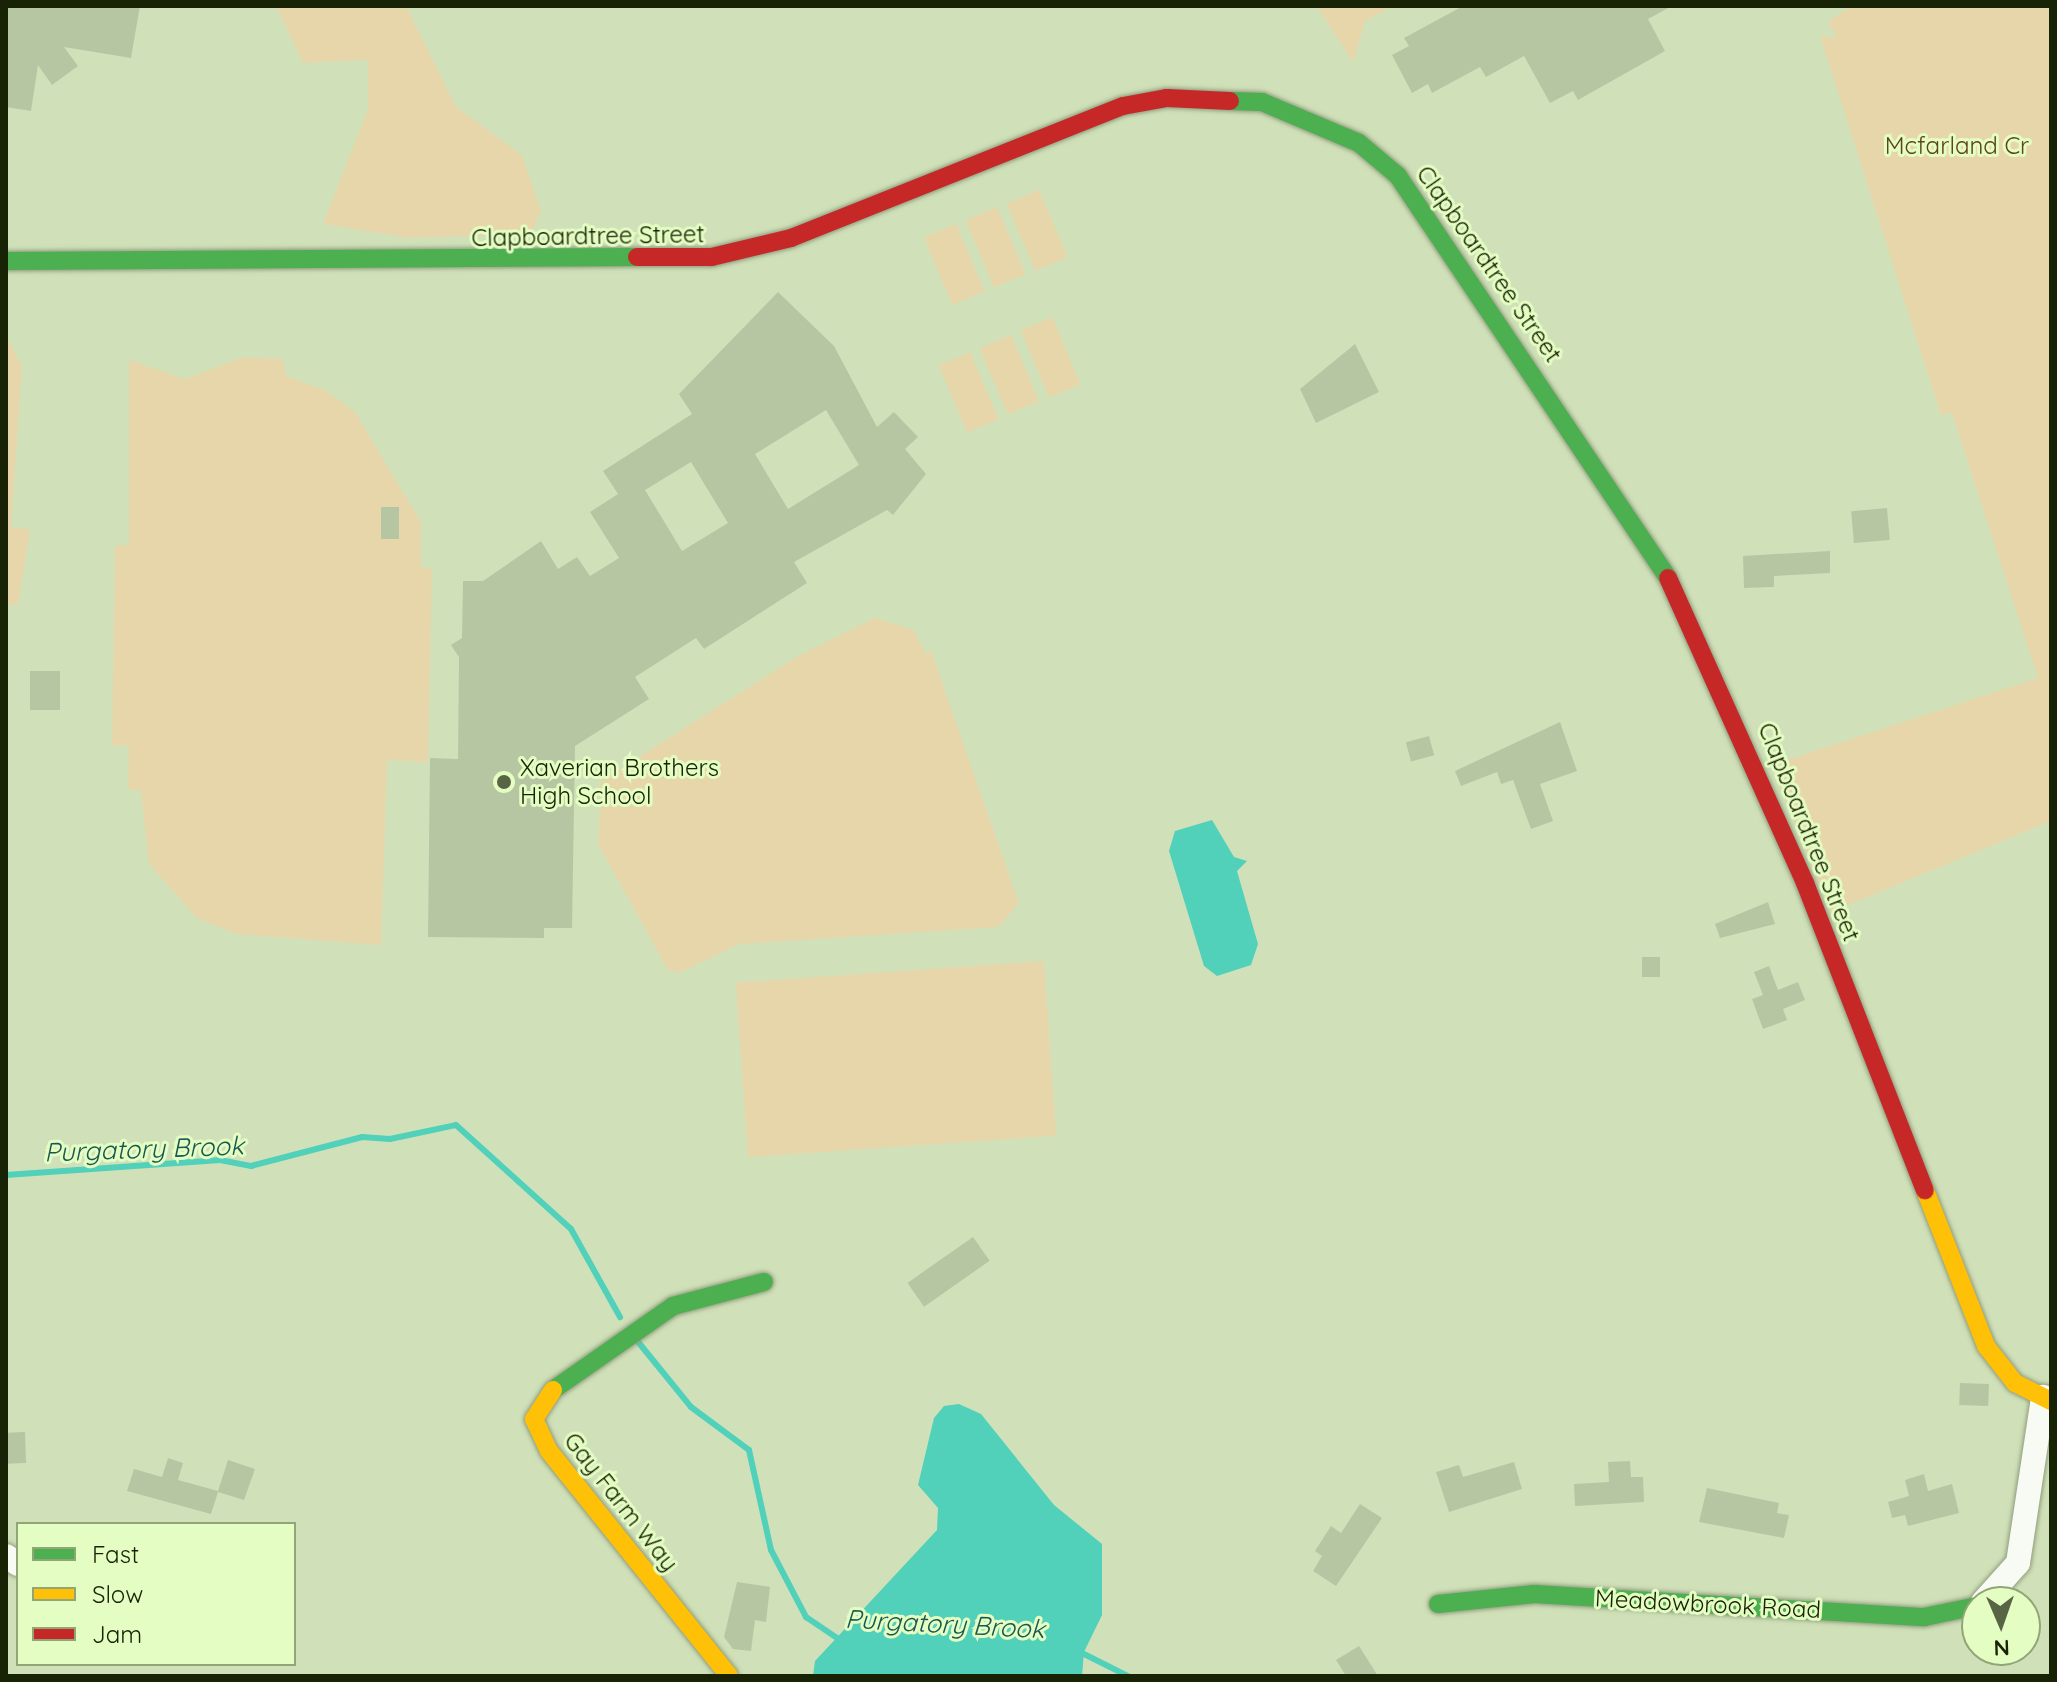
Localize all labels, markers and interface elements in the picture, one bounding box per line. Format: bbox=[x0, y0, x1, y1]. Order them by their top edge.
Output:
park label: Mcfarland Cr bbox=[1885, 132, 2029, 160]
street label: Clapboardtree Street bbox=[1410, 160, 1568, 368]
street label: Clapboardtree Street bbox=[471, 220, 705, 252]
street label: Clapboardtree Street bbox=[1752, 718, 1866, 946]
place label: Xaverian Brothers High School bbox=[520, 754, 719, 810]
marker: Xaverian Brothers High School bbox=[495, 773, 513, 791]
water label: Purgatory Brook bbox=[44, 1130, 244, 1168]
street label: Gay Farm Way bbox=[558, 1427, 684, 1577]
legend bbox=[16, 1522, 296, 1666]
text: Fast bbox=[92, 1539, 139, 1569]
text: Slow bbox=[92, 1579, 143, 1609]
street label: Meadowbrook Road bbox=[1594, 1584, 1822, 1624]
north arrow bbox=[1961, 1586, 2041, 1666]
water label: Purgatory Brook bbox=[845, 1603, 1045, 1645]
text: Jam bbox=[92, 1619, 142, 1649]
text: N bbox=[1993, 1634, 2010, 1662]

